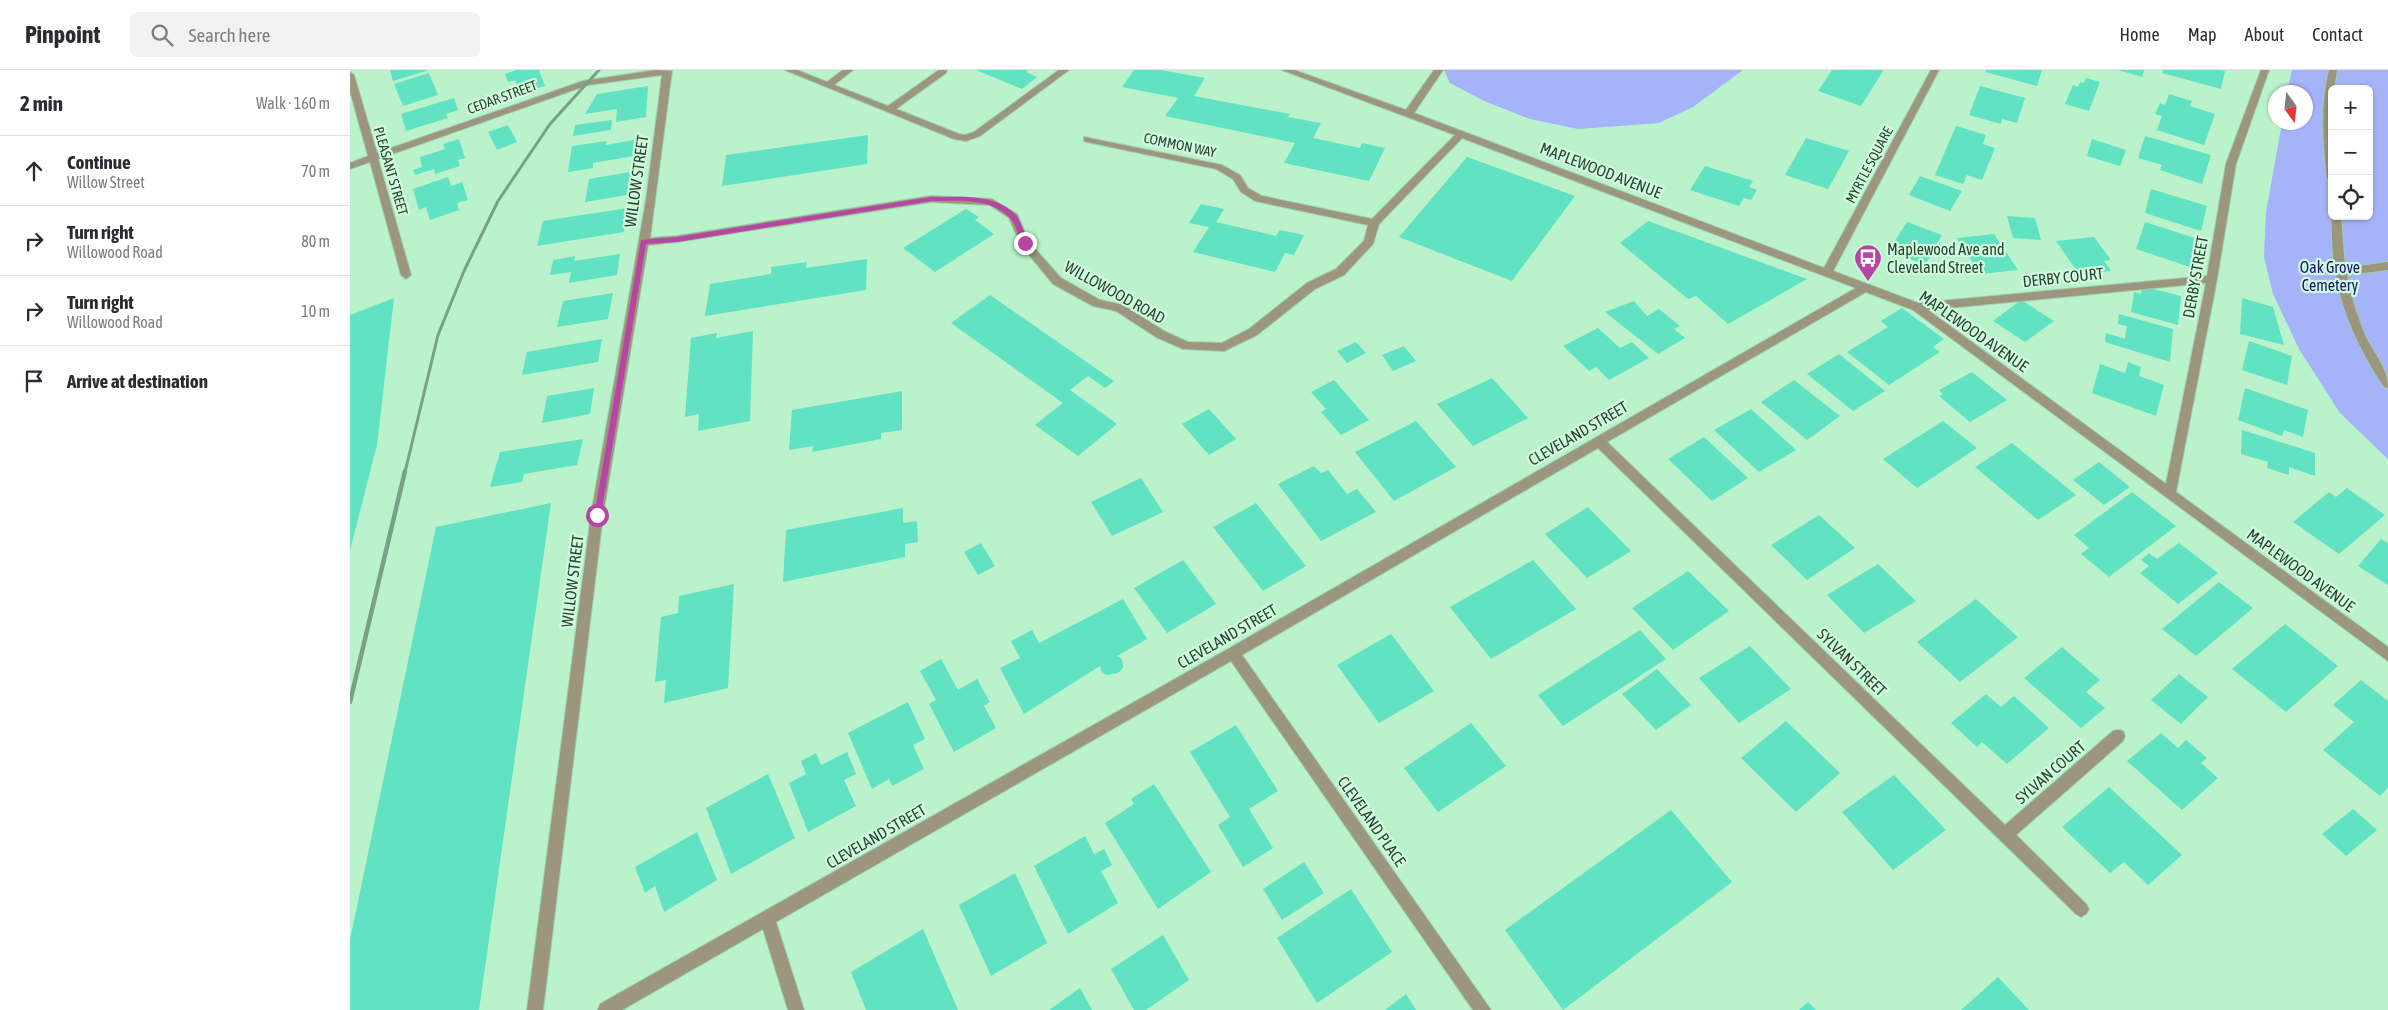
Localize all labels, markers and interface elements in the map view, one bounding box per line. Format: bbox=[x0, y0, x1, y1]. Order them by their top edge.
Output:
search box bbox=[130, 12, 480, 57]
text: Pinpoint bbox=[25, 21, 100, 48]
icon: search bbox=[148, 21, 176, 49]
text: Search here bbox=[188, 24, 270, 46]
text: Home bbox=[2120, 24, 2160, 45]
text: Map bbox=[2188, 24, 2217, 45]
text: About bbox=[2245, 24, 2284, 45]
text: Contact bbox=[2312, 24, 2363, 45]
street label: CEDAR STREET bbox=[465, 77, 539, 117]
north arrow bbox=[2268, 85, 2313, 130]
map controls bbox=[2328, 85, 2373, 220]
button: + bbox=[2328, 85, 2373, 130]
text: 2 min bbox=[20, 91, 63, 115]
text: Walk · 160 m bbox=[256, 94, 330, 112]
street label: MYRTLE SQUARE bbox=[1842, 124, 1896, 206]
street label: PLEASANT STREET bbox=[371, 125, 411, 217]
street label: COMMON WAY bbox=[1142, 130, 1218, 161]
button: − bbox=[2328, 130, 2373, 175]
street label: WILLOW STREET bbox=[621, 134, 651, 228]
street label: MAPLEWOOD AVENUE bbox=[1538, 139, 1664, 202]
text: Continue bbox=[67, 151, 131, 173]
icon: ahead bbox=[20, 157, 48, 185]
text: 70 m bbox=[301, 162, 330, 180]
text: Willow Street bbox=[67, 173, 145, 191]
button: locate bbox=[2328, 175, 2373, 220]
text: Turn right bbox=[67, 221, 134, 243]
icon: right bbox=[20, 227, 48, 255]
text: 80 m bbox=[301, 232, 330, 250]
route end bbox=[1014, 232, 1037, 255]
street label: DERBY STREET bbox=[2179, 235, 2211, 319]
place label: Maplewood Ave and Cleveland Street bbox=[1887, 240, 2005, 276]
text: Willowood Road bbox=[67, 243, 163, 261]
bus stop icon: Maplewood Ave and Cleveland Street bbox=[1853, 243, 1883, 282]
street label: WILLOWOOD ROAD bbox=[1062, 257, 1168, 327]
park label: Oak Grove Cemetery bbox=[2300, 258, 2360, 295]
street label: DERBY COURT bbox=[2022, 264, 2104, 290]
street label: MAPLEWOOD AVENUE bbox=[1916, 287, 2032, 375]
text: Turn right bbox=[67, 291, 134, 313]
icon: right bbox=[20, 297, 48, 325]
text: 10 m bbox=[301, 302, 330, 320]
text: Willowood Road bbox=[67, 313, 163, 331]
icon: arrive bbox=[20, 367, 48, 395]
text: Arrive at destination bbox=[67, 370, 208, 392]
street label: CLEVELAND STREET bbox=[1525, 397, 1631, 469]
route start bbox=[586, 504, 609, 527]
street label: MAPLEWOOD AVENUE bbox=[2244, 525, 2358, 615]
street label: WILLOW STREET bbox=[557, 534, 587, 628]
street label: CLEVELAND STREET bbox=[1174, 600, 1280, 672]
street label: SYLVAN STREET bbox=[1814, 625, 1890, 699]
street label: SYLVAN COURT bbox=[2011, 737, 2089, 807]
street label: CLEVELAND PLACE bbox=[1334, 773, 1410, 869]
street label: CLEVELAND STREET bbox=[823, 800, 929, 872]

